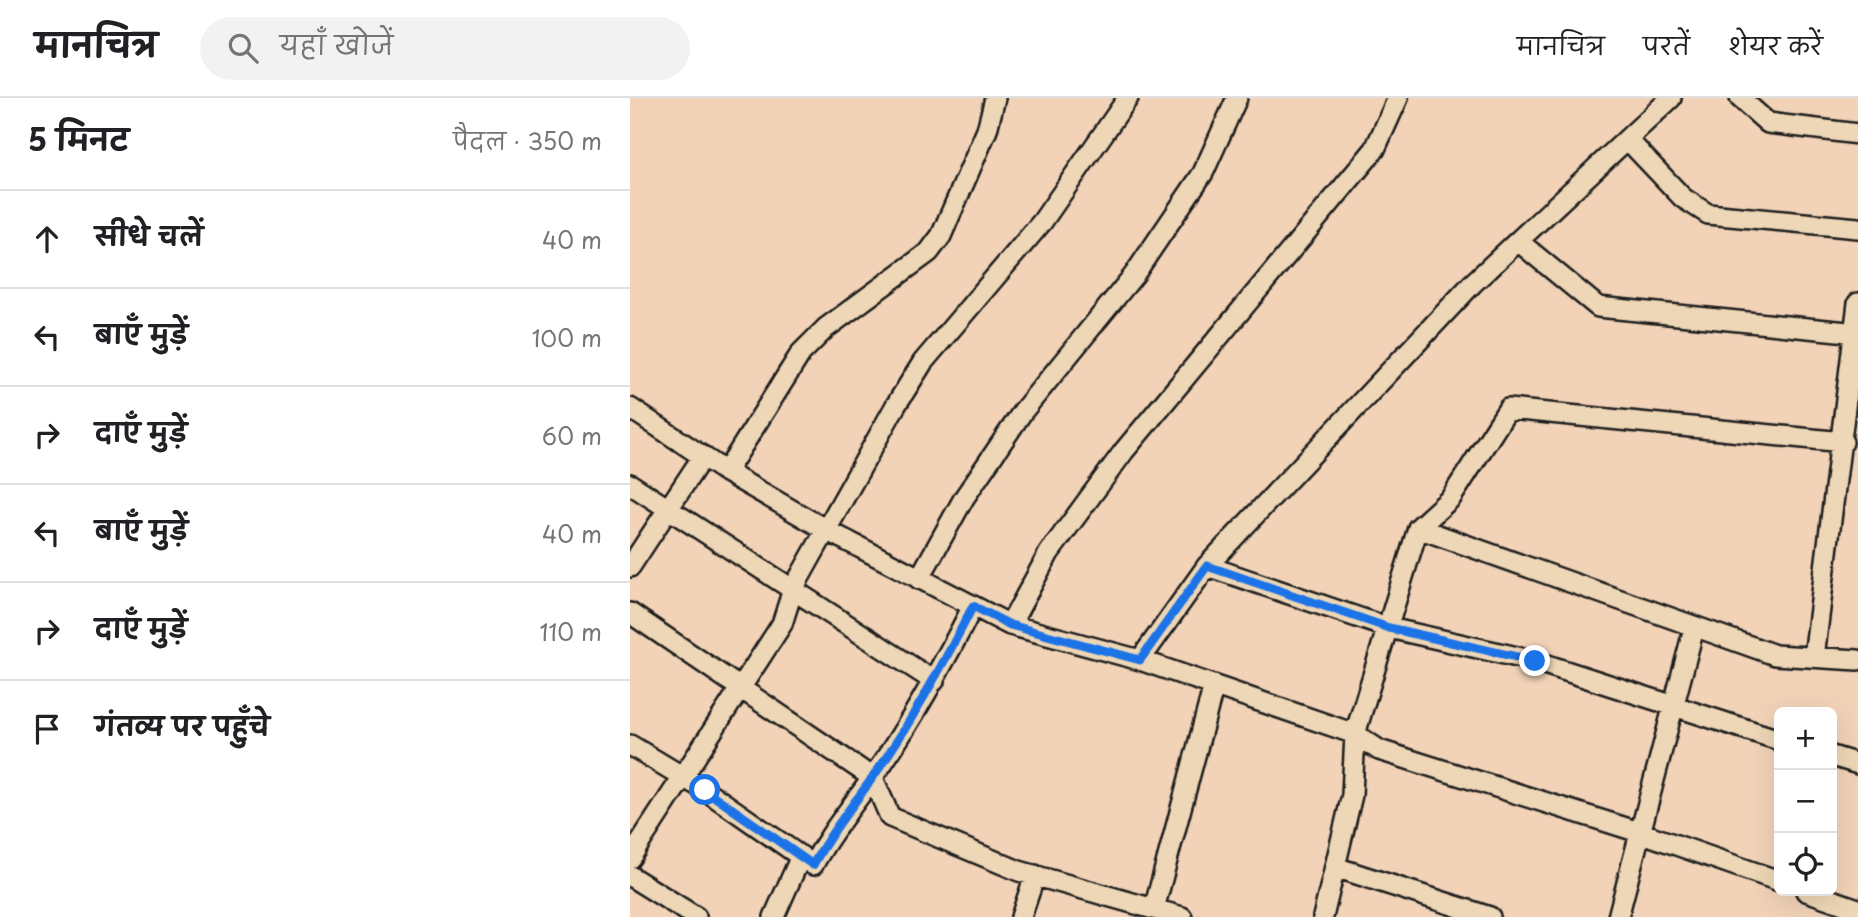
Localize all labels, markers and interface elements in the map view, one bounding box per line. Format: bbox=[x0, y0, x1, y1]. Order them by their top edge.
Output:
search box bbox=[200, 17, 690, 80]
text: मानचित्र bbox=[35, 18, 158, 68]
text: यहाँ खोजें bbox=[280, 25, 393, 64]
text: मानचित्र bbox=[1517, 27, 1605, 63]
text: परतें bbox=[1643, 27, 1690, 63]
text: शेयर करें bbox=[1728, 27, 1823, 63]
icon: search bbox=[224, 29, 262, 67]
text: 5 मिनट bbox=[28, 116, 129, 161]
text: पैदल · 350 m bbox=[453, 123, 602, 158]
text: सीधे चलें bbox=[95, 216, 203, 255]
icon: ahead bbox=[28, 220, 66, 258]
text: 40 m bbox=[542, 222, 602, 257]
text: बाएँ मुड़ें bbox=[95, 314, 188, 353]
icon: left bbox=[28, 318, 66, 356]
text: 100 m bbox=[532, 320, 602, 355]
text: दाएँ मुड़ें bbox=[95, 412, 187, 451]
icon: right bbox=[28, 416, 66, 454]
text: 60 m bbox=[542, 418, 602, 453]
text: बाएँ मुड़ें bbox=[95, 510, 188, 549]
icon: left bbox=[28, 514, 66, 552]
text: 40 m bbox=[542, 516, 602, 551]
text: दाएँ मुड़ें bbox=[95, 608, 187, 647]
icon: right bbox=[28, 612, 66, 650]
text: 110 m bbox=[540, 614, 602, 649]
route end bbox=[1519, 645, 1550, 676]
text: गंतव्य पर पहुँचे bbox=[95, 706, 270, 745]
map controls bbox=[1774, 707, 1837, 896]
button: + bbox=[1774, 707, 1837, 770]
icon: arrive bbox=[28, 710, 66, 748]
button: − bbox=[1774, 770, 1837, 833]
route start bbox=[689, 774, 720, 805]
button: locate bbox=[1774, 833, 1837, 896]

